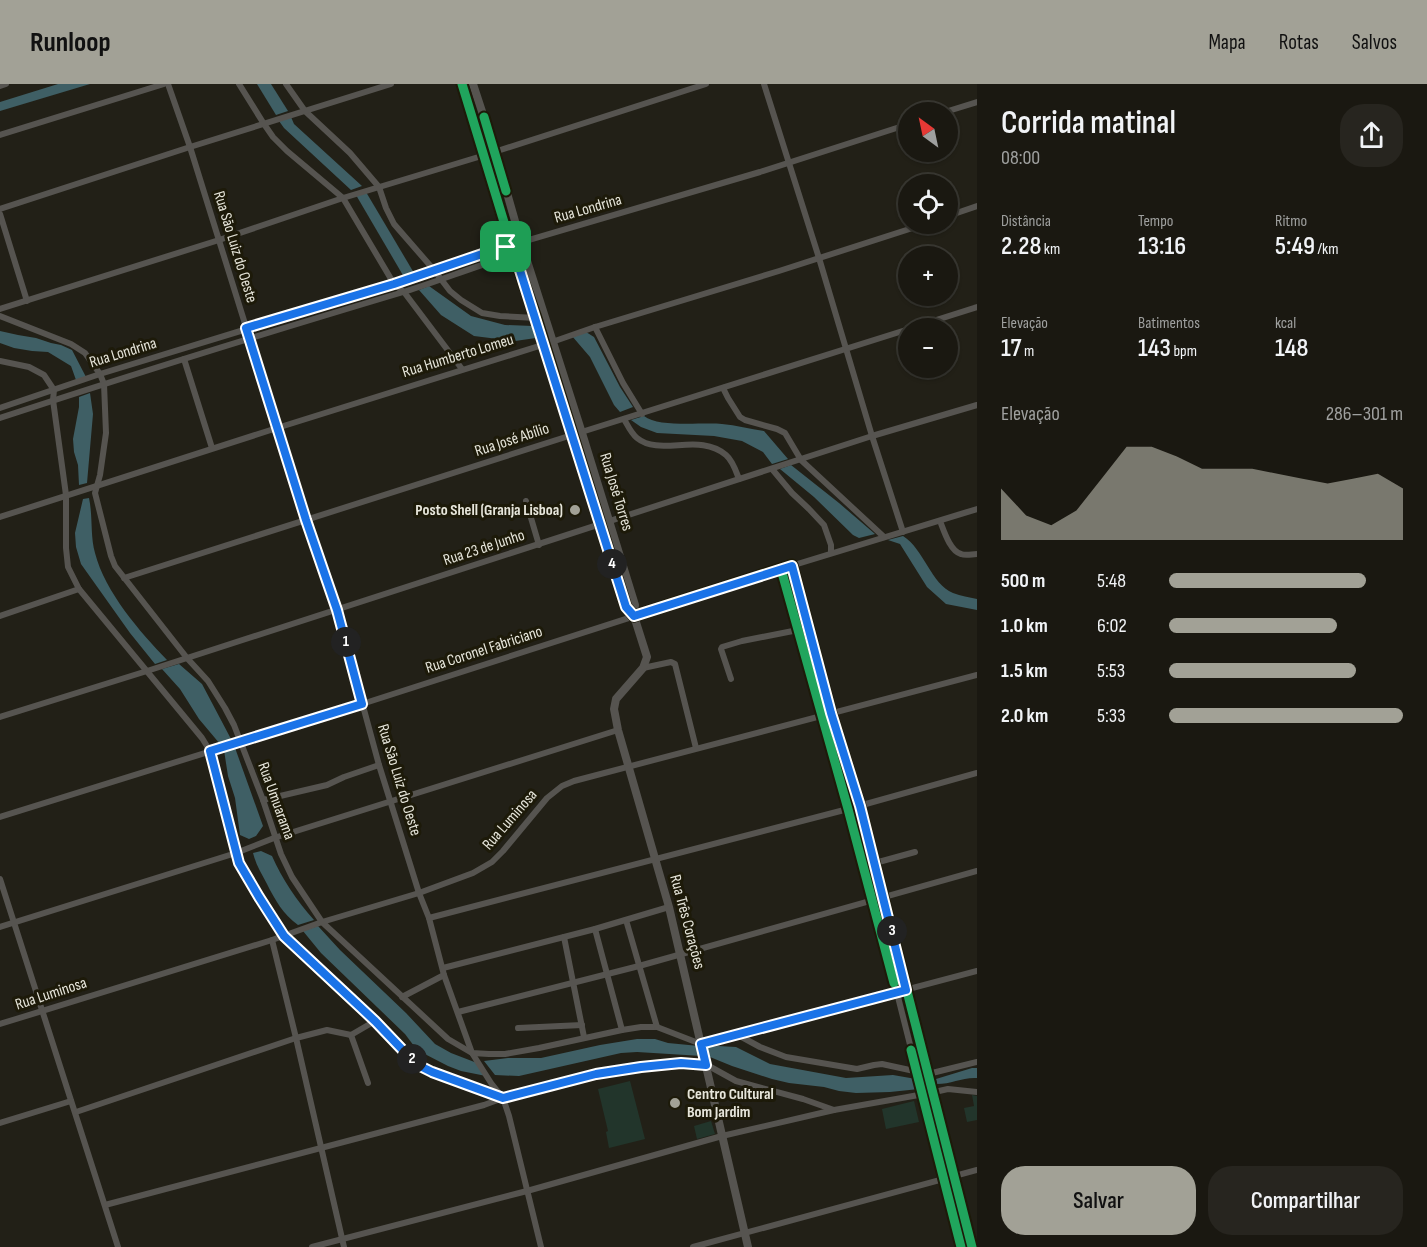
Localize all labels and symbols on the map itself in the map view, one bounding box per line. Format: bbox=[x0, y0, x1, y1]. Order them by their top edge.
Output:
north arrow bbox=[898, 102, 958, 162]
street label: Rua São Luiz do Oeste bbox=[209, 189, 261, 305]
street label: Rua Londrina bbox=[552, 190, 624, 228]
pin bbox=[480, 221, 531, 272]
street label: Rua Humberto Lomeu bbox=[400, 330, 516, 382]
street label: Rua Londrina bbox=[87, 334, 159, 372]
street label: Rua José Abílio bbox=[472, 419, 552, 461]
street label: Rua José Torres bbox=[595, 451, 637, 534]
place label: Posto Shell (Granja Lisboa) bbox=[415, 501, 563, 520]
marker: Posto Shell (Granja Lisboa) bbox=[568, 503, 582, 517]
street label: Rua 23 de Junho bbox=[441, 526, 527, 570]
pin: 4 bbox=[597, 549, 627, 579]
street label: Rua Coronel Fabriciano bbox=[423, 622, 545, 678]
pin: 1 bbox=[331, 627, 361, 657]
street label: Rua São Luiz do Oeste bbox=[373, 722, 425, 838]
street label: Rua Umuarama bbox=[253, 760, 299, 842]
street label: Rua Luminosa bbox=[479, 786, 541, 854]
street label: Rua Três Corações bbox=[665, 873, 709, 972]
pin: 3 bbox=[877, 916, 907, 946]
street label: Rua Luminosa bbox=[13, 974, 89, 1014]
pin: 2 bbox=[397, 1044, 427, 1074]
place label: Centro Cultural Bom Jardim bbox=[687, 1085, 774, 1122]
marker: Centro Cultural Bom Jardim bbox=[668, 1096, 682, 1110]

